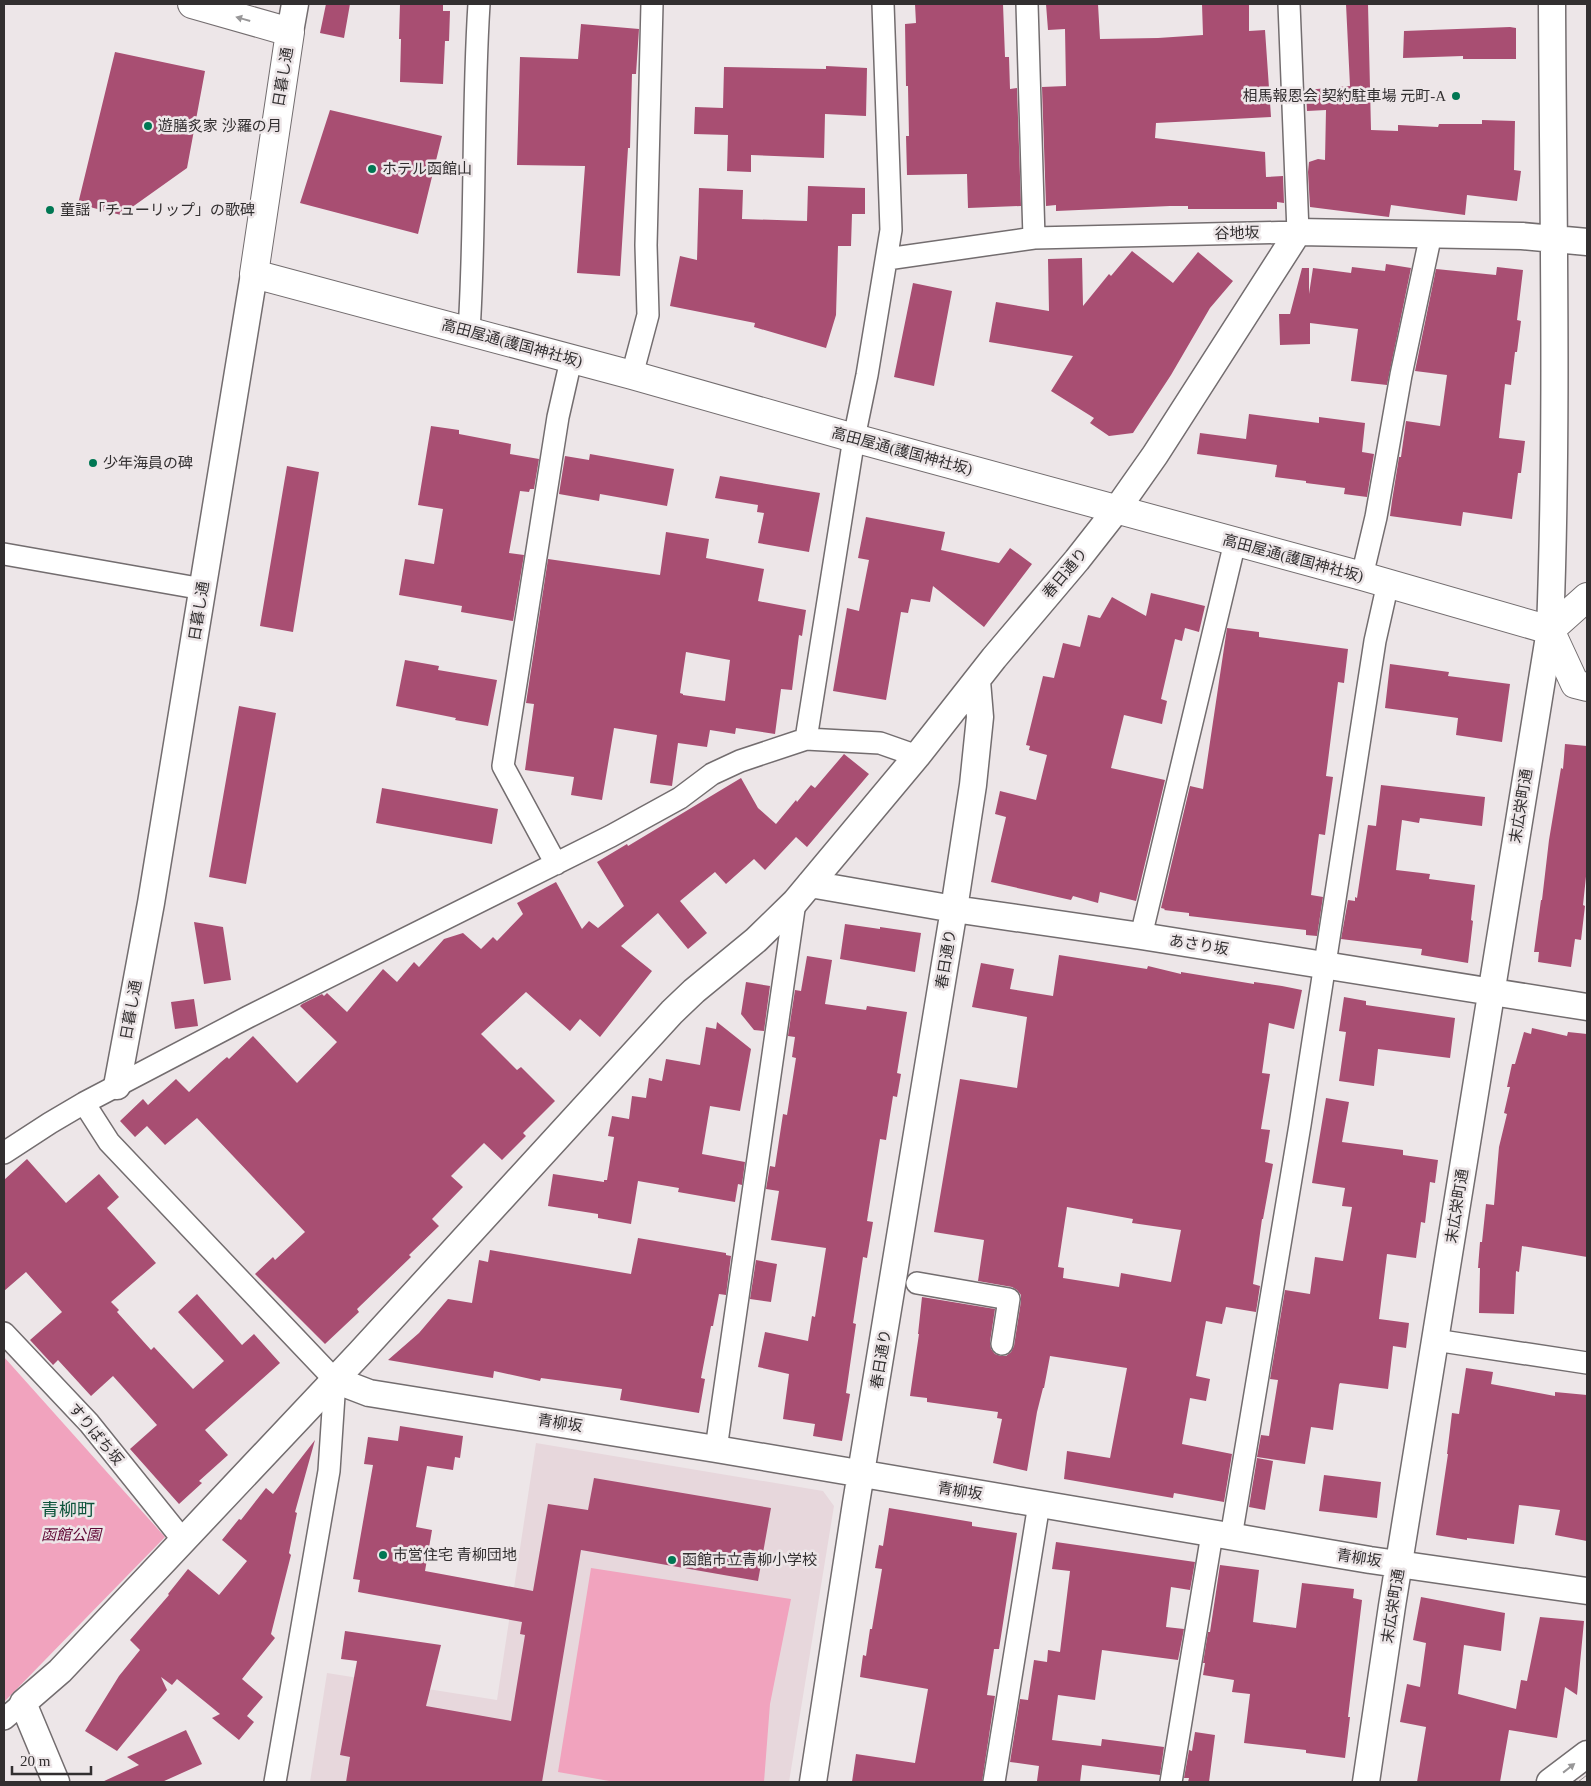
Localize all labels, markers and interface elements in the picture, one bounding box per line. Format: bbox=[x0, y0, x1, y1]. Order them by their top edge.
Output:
one-way arrow bbox=[236, 14, 251, 22]
street label: 日暮し通 bbox=[270, 46, 296, 108]
place label: 相馬報恩会 契約駐車場 元町-A bbox=[1243, 88, 1446, 104]
marker: 相馬報恩会 契約駐車場 元町-A bbox=[1450, 90, 1462, 102]
place label: 遊膳炙家 沙羅の月 bbox=[158, 117, 282, 134]
marker: 遊膳炙家 沙羅の月 bbox=[142, 120, 154, 132]
place label: ホテル函館山 bbox=[382, 161, 472, 177]
marker: ホテル函館山 bbox=[366, 163, 378, 175]
place label: 童謡「チューリップ」の歌碑 bbox=[60, 202, 255, 218]
marker: 童謡「チューリップ」の歌碑 bbox=[44, 204, 56, 216]
street label: 谷地坂 bbox=[1214, 225, 1260, 241]
street label: 高田屋通(護国神社坂) bbox=[440, 317, 584, 370]
street label: 高田屋通(護国神社坂) bbox=[830, 425, 974, 478]
place label: 少年海員の碑 bbox=[103, 455, 193, 471]
marker: 少年海員の碑 bbox=[87, 457, 99, 469]
street label: 高田屋通(護国神社坂) bbox=[1221, 532, 1365, 585]
street label: 春日通り bbox=[1040, 545, 1090, 601]
street label: 日暮し通 bbox=[186, 580, 212, 642]
street label: 末広栄町通 bbox=[1507, 768, 1535, 844]
street label: 春日通り bbox=[933, 928, 959, 990]
street label: あさり坂 bbox=[1168, 932, 1230, 958]
street label: 日暮し通 bbox=[118, 979, 144, 1041]
street label: 末広栄町通 bbox=[1443, 1168, 1471, 1244]
street label: 春日通り bbox=[868, 1328, 894, 1390]
street label: すりばち坂 bbox=[66, 1400, 126, 1468]
street label: 青柳坂 bbox=[537, 1412, 583, 1434]
street label: 青柳坂 bbox=[937, 1480, 983, 1502]
district label: 青柳町 bbox=[41, 1500, 95, 1520]
park label: 函館公園 bbox=[41, 1527, 103, 1543]
place label: 市営住宅 青柳団地 bbox=[393, 1547, 517, 1563]
street label: 青柳坂 bbox=[1336, 1547, 1382, 1569]
marker: 市営住宅 青柳団地 bbox=[377, 1549, 389, 1561]
place label: 函館市立青柳小学校 bbox=[682, 1552, 817, 1568]
marker: 函館市立青柳小学校 bbox=[666, 1554, 678, 1566]
street label: 末広栄町通 bbox=[1379, 1568, 1407, 1644]
scale bar bbox=[12, 1744, 91, 1776]
text: 20 m bbox=[20, 1753, 51, 1769]
one-way arrow bbox=[1562, 1763, 1576, 1773]

